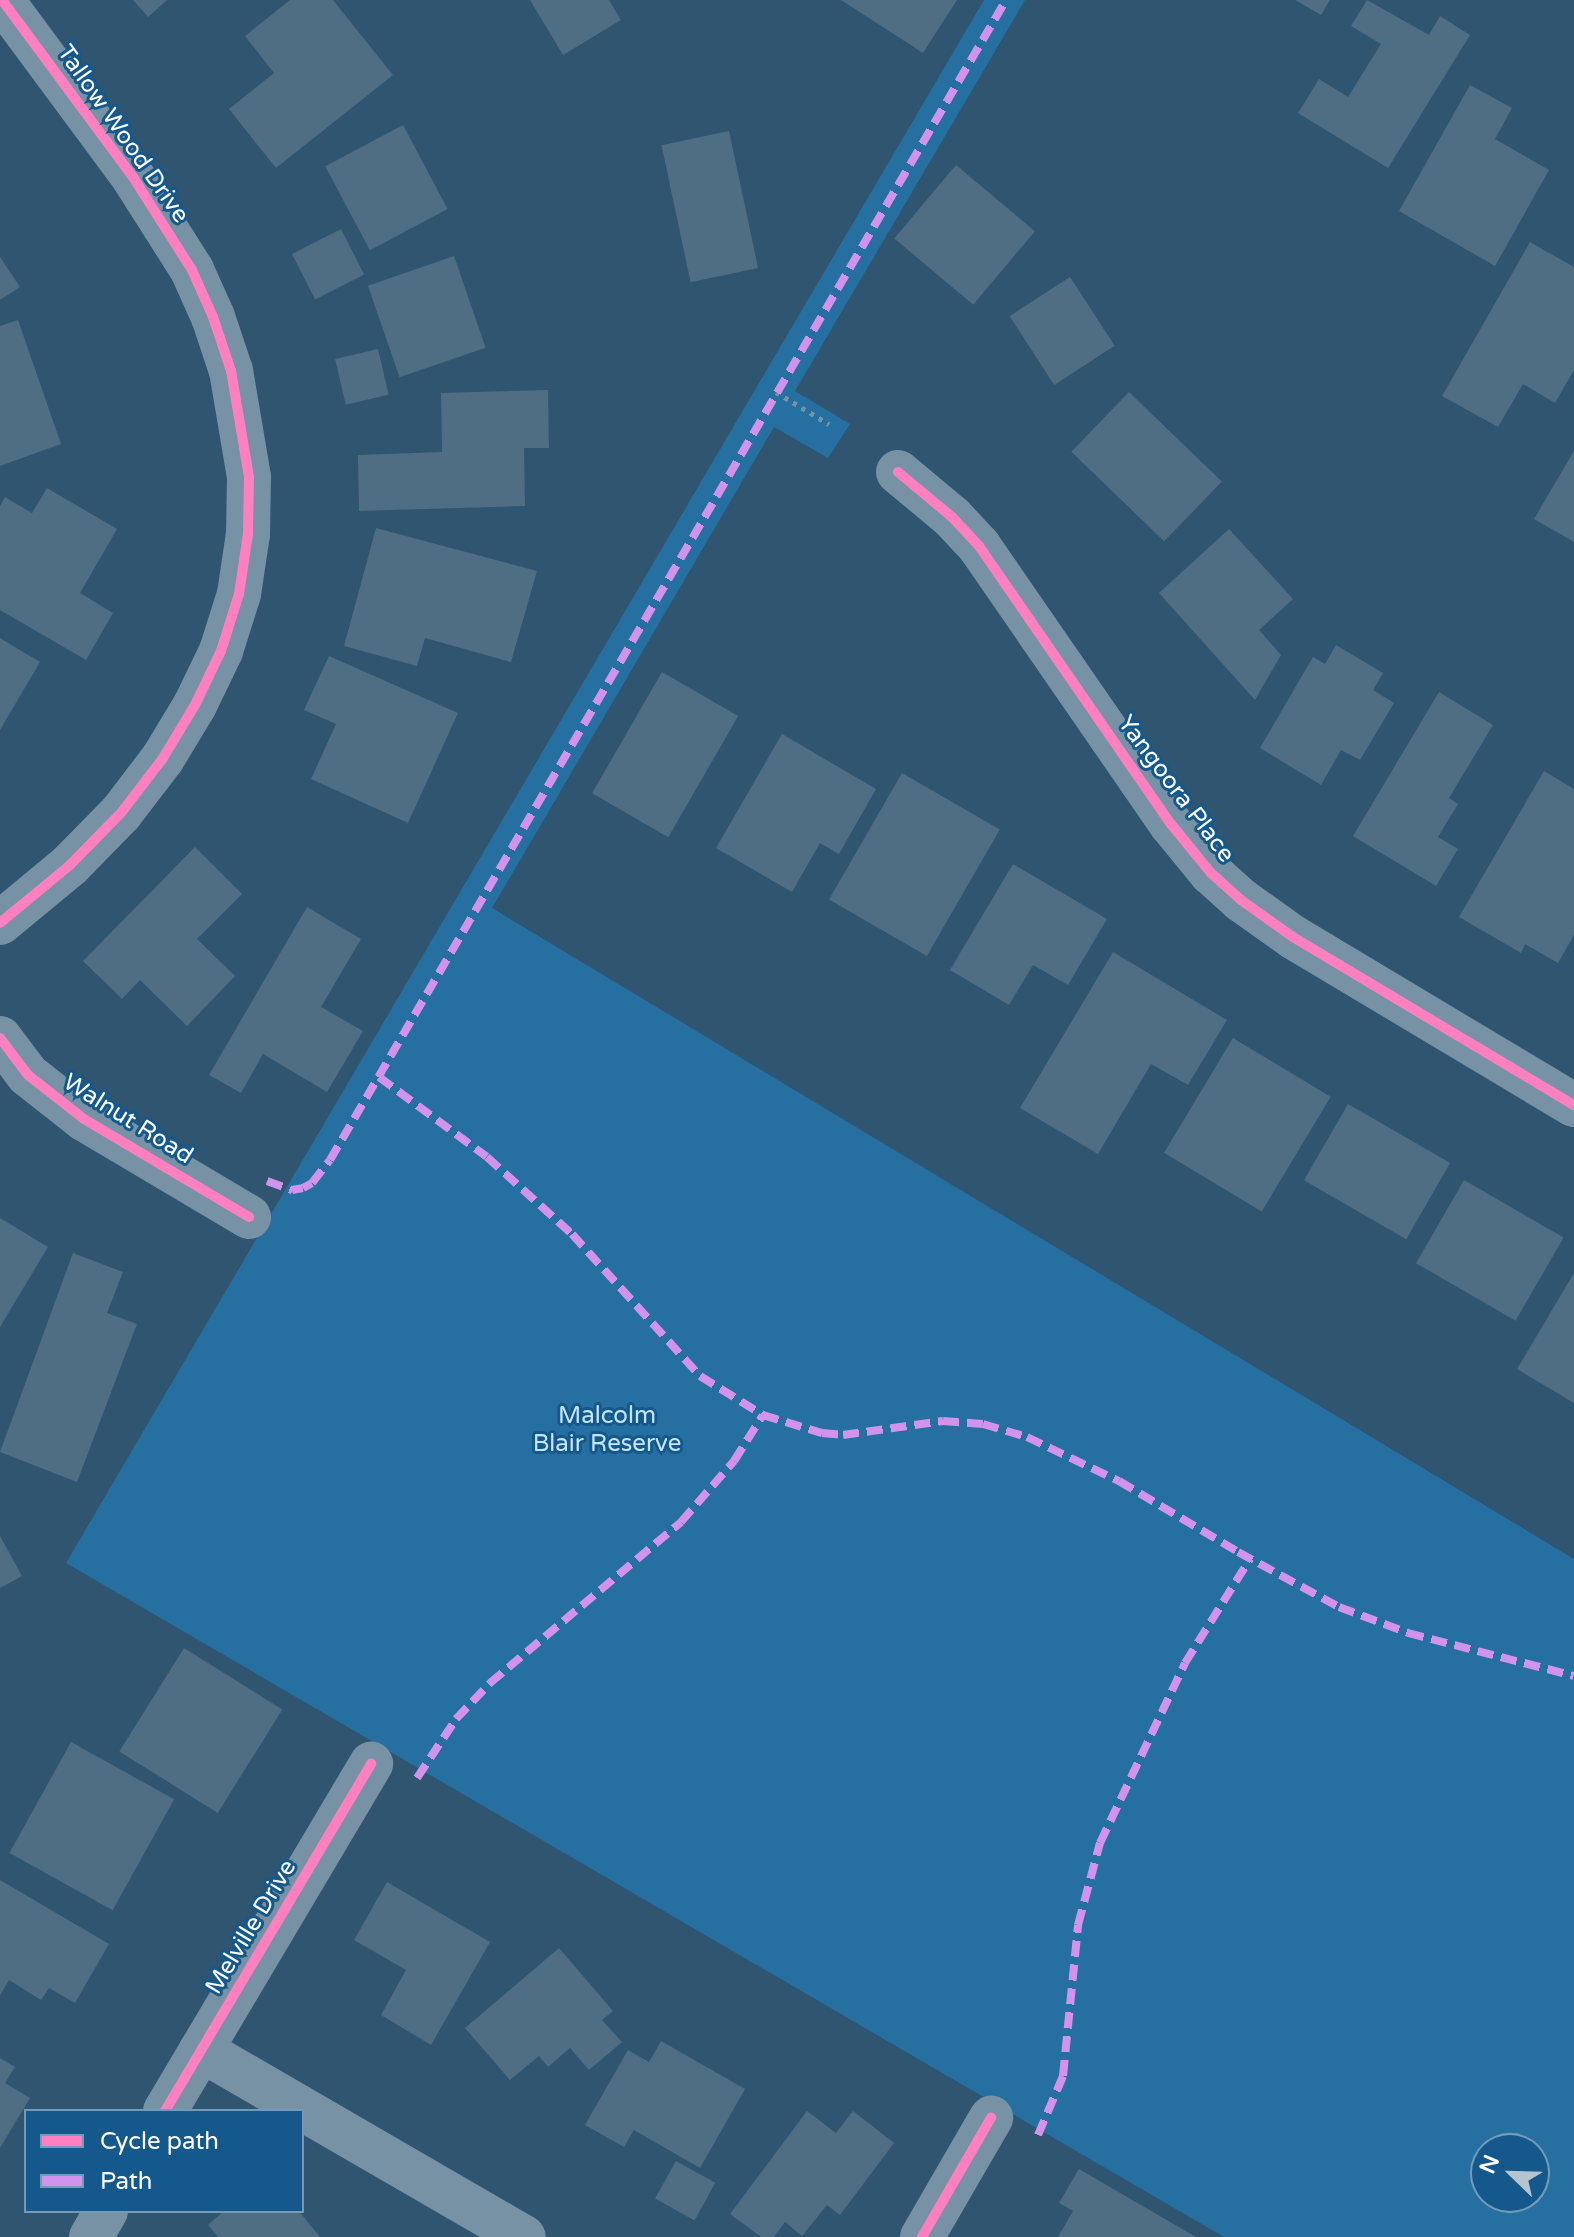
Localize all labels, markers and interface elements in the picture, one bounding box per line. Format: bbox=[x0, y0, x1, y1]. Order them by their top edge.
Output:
street label: Tallow Wood Drive bbox=[51, 39, 195, 229]
street label: Yangoora Place bbox=[1111, 710, 1241, 868]
street label: Walnut Road bbox=[58, 1068, 198, 1170]
park label: Malcolm Blair Reserve bbox=[533, 1402, 681, 1458]
street label: Melville Drive bbox=[200, 1854, 302, 2000]
legend bbox=[24, 2109, 304, 2213]
text: Cycle path bbox=[100, 2127, 219, 2156]
north arrow bbox=[1470, 2133, 1550, 2213]
text: N bbox=[1474, 2151, 1505, 2178]
text: Path bbox=[100, 2167, 153, 2196]

